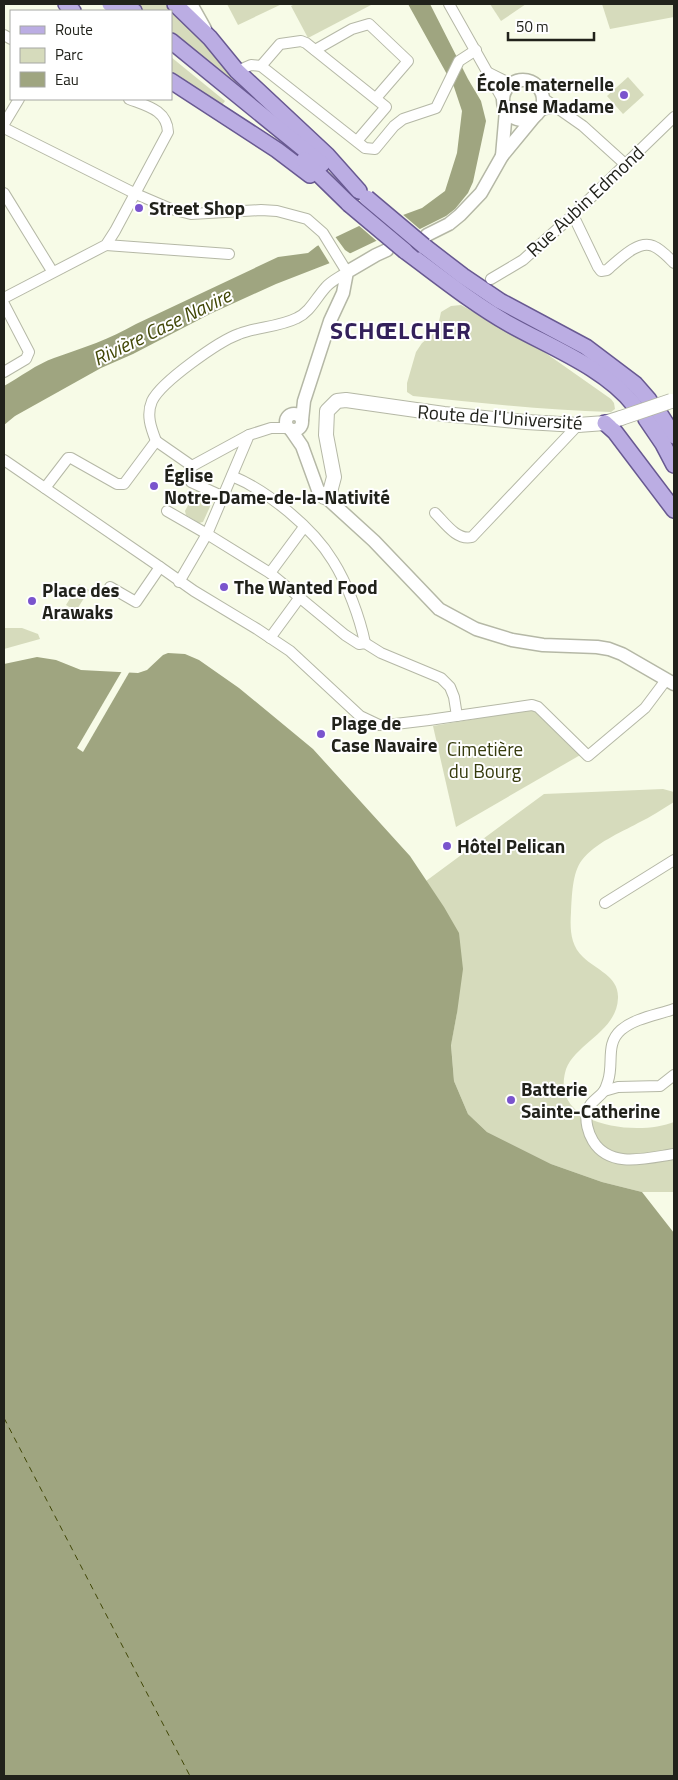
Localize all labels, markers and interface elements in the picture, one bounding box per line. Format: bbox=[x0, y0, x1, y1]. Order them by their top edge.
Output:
legend bbox=[10, 10, 172, 100]
scale bar bbox=[508, 10, 594, 42]
text: 50 m bbox=[516, 15, 549, 38]
text: Route bbox=[55, 18, 93, 41]
text: Parc bbox=[55, 43, 83, 66]
text: Eau bbox=[55, 68, 79, 91]
place label: École maternelle Anse Madame bbox=[477, 69, 614, 120]
marker: École maternelle Anse Madame bbox=[618, 89, 630, 101]
street label: Rue Aubin Edmond bbox=[519, 138, 650, 263]
place label: Street Shop bbox=[149, 193, 245, 222]
marker: Street Shop bbox=[133, 202, 145, 214]
water label: Rivière Case Navire bbox=[87, 279, 238, 374]
district label: SCHŒLCHER bbox=[330, 312, 472, 348]
street label: Route de l'Université bbox=[417, 396, 583, 437]
place label: Église Notre-Dame-de-la-Nativité bbox=[164, 460, 390, 511]
marker: Église Notre-Dame-de-la-Nativité bbox=[148, 480, 160, 492]
place label: The Wanted Food bbox=[234, 572, 378, 601]
place label: Place des Arawaks bbox=[42, 575, 119, 626]
marker: The Wanted Food bbox=[218, 581, 230, 593]
marker: Place des Arawaks bbox=[26, 595, 38, 607]
place label: Plage de Case Navaire bbox=[331, 708, 438, 759]
marker: Plage de Case Navaire bbox=[315, 728, 327, 740]
park label: Cimetière du Bourg bbox=[447, 734, 523, 785]
place label: Hôtel Pelican bbox=[457, 831, 565, 860]
marker: Hôtel Pelican bbox=[441, 840, 453, 852]
place label: Batterie Sainte-Catherine bbox=[521, 1074, 660, 1125]
marker: Batterie Sainte-Catherine bbox=[505, 1094, 517, 1106]

